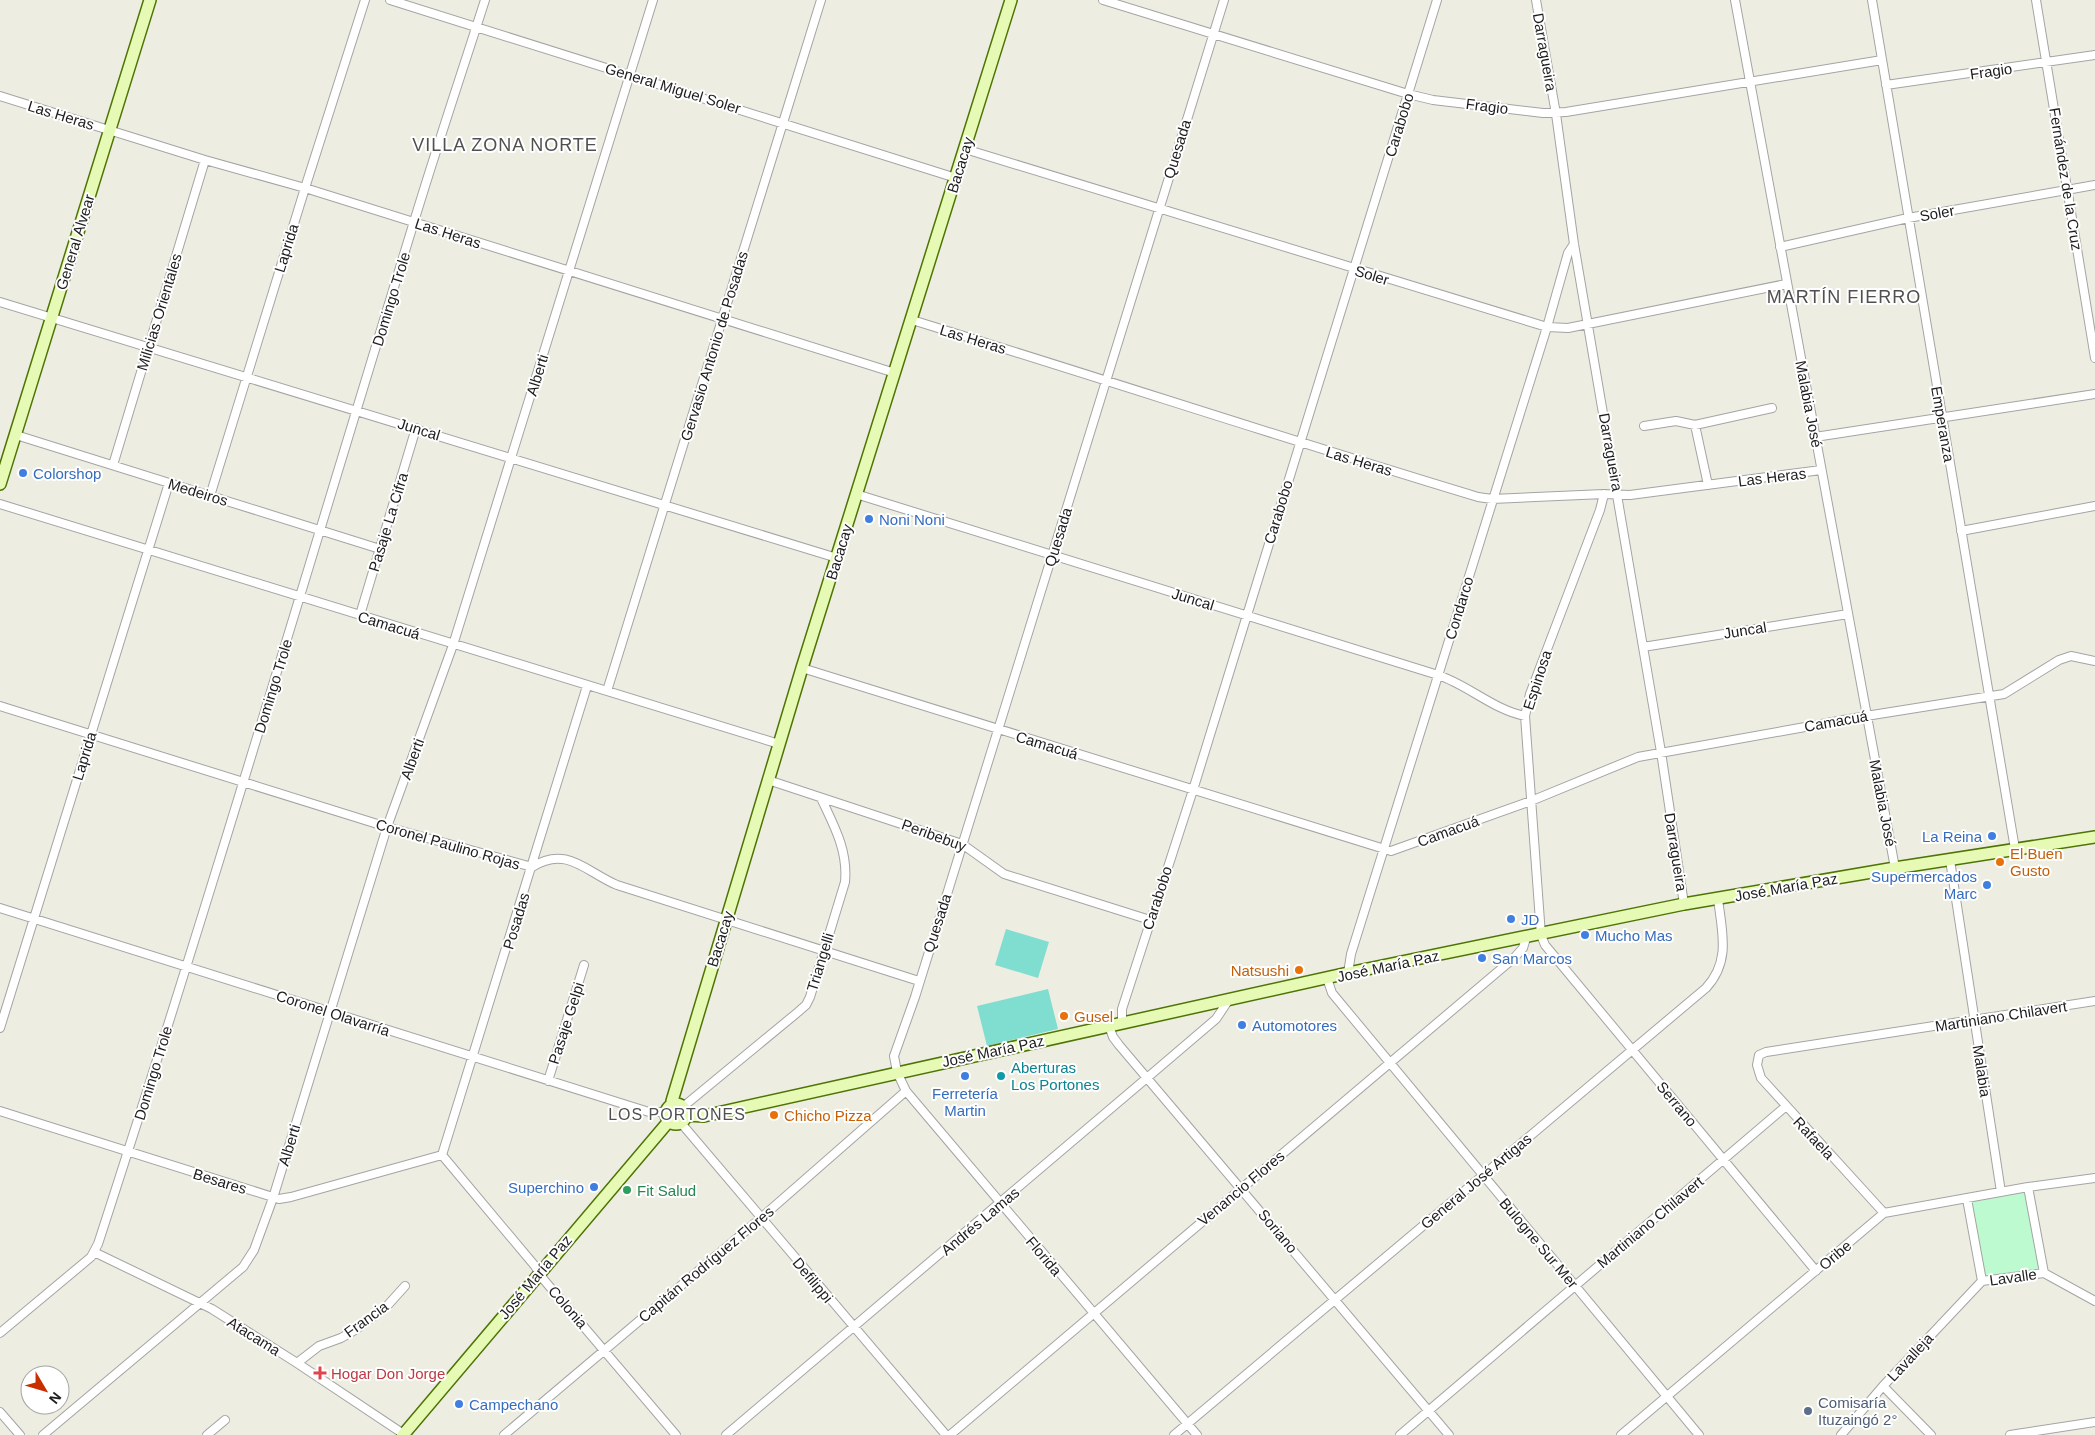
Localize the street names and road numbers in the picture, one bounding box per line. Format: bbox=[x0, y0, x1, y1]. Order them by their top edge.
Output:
street label: Darragueira bbox=[1530, 12, 1560, 93]
street label: General Miguel Soler bbox=[603, 59, 743, 117]
street label: Fragio bbox=[1969, 60, 2013, 82]
street label: Carabobo bbox=[1381, 91, 1417, 159]
street label: Fragio bbox=[1465, 95, 1509, 117]
street label: Las Heras bbox=[26, 97, 96, 133]
street label: Fernández de la Cruz bbox=[2046, 106, 2086, 252]
street label: Quesada bbox=[1160, 117, 1194, 181]
street label: Bacacay bbox=[943, 135, 977, 195]
street label: General Alvear bbox=[52, 192, 98, 292]
street label: Soler bbox=[1918, 202, 1956, 224]
street label: Las Heras bbox=[413, 214, 483, 252]
street label: Laprida bbox=[271, 221, 302, 274]
street label: Gervasio Antonio de Posadas bbox=[677, 249, 751, 443]
street label: Domingo Trole bbox=[369, 250, 413, 348]
street label: Milicias Orientales bbox=[133, 251, 185, 373]
street label: Soler bbox=[1353, 262, 1391, 288]
street label: Las Heras bbox=[938, 321, 1008, 357]
street label: Alberti bbox=[523, 352, 551, 398]
street label: Malabia José bbox=[1792, 359, 1826, 449]
street label: Emperanza bbox=[1928, 385, 1958, 464]
street label: Darragueira bbox=[1596, 412, 1626, 493]
street label: Juncal bbox=[396, 415, 442, 443]
street label: Las Heras bbox=[1324, 443, 1394, 479]
street label: Las Heras bbox=[1737, 464, 1807, 490]
street label: Pasaje La Cifra bbox=[365, 470, 411, 574]
street label: Medeiros bbox=[166, 475, 230, 509]
street label: Carabobo bbox=[1260, 478, 1296, 546]
street label: Quesada bbox=[1041, 505, 1075, 569]
street label: Bacacay bbox=[822, 522, 856, 582]
street label: Condarco bbox=[1441, 574, 1477, 642]
street label: Juncal bbox=[1170, 585, 1216, 613]
street label: Camacuá bbox=[356, 607, 423, 643]
street label: Juncal bbox=[1722, 618, 1768, 642]
street label: Domingo Trole bbox=[251, 637, 295, 735]
street label: Espinosa bbox=[1519, 647, 1555, 712]
street label: Camacuá bbox=[1803, 707, 1870, 735]
street label: Camacuá bbox=[1014, 727, 1081, 763]
street label: Laprida bbox=[69, 729, 100, 782]
street label: Alberti bbox=[397, 736, 427, 782]
street label: Malabia José bbox=[1866, 758, 1900, 848]
street label: Camacuá bbox=[1415, 812, 1482, 850]
street label: Darragueira bbox=[1661, 812, 1691, 893]
street label: Coronel Paulino Rojas bbox=[374, 815, 522, 873]
street label: Peribebuy bbox=[899, 815, 969, 855]
street label: Carabobo bbox=[1139, 864, 1175, 932]
street label: José María Paz bbox=[1733, 870, 1839, 904]
street label: Posadas bbox=[499, 891, 533, 951]
street label: Quesada bbox=[920, 891, 955, 955]
street label: Bacacay bbox=[703, 909, 737, 969]
street label: Triangelli bbox=[803, 931, 837, 993]
street label: José María Paz bbox=[1335, 947, 1441, 985]
street label: Pasaje Gelpi bbox=[545, 980, 587, 1066]
street label: Coronel Olavarría bbox=[274, 987, 393, 1040]
street label: Martiniano Chilavert bbox=[1934, 997, 2069, 1035]
street label: Domingo Trole bbox=[131, 1024, 175, 1122]
street label: José María Paz bbox=[940, 1032, 1046, 1070]
street label: Malabia bbox=[1969, 1044, 1995, 1099]
street label: Serrano bbox=[1653, 1078, 1701, 1130]
street label: Rafaela bbox=[1790, 1113, 1838, 1163]
street label: Alberti bbox=[275, 1122, 303, 1168]
street label: General José Artigas bbox=[1417, 1130, 1535, 1232]
street label: Venancio Flores bbox=[1194, 1147, 1288, 1229]
street label: Besares bbox=[191, 1165, 249, 1197]
street label: Martiniano Chilavert bbox=[1593, 1172, 1707, 1271]
street label: Andrés Lamas bbox=[937, 1183, 1023, 1259]
street label: Bulogne Sur Mer bbox=[1496, 1194, 1582, 1292]
street label: Capitán Rodríguez Flores bbox=[635, 1203, 777, 1325]
street label: Soriano bbox=[1255, 1206, 1301, 1256]
street label: José María Paz bbox=[495, 1232, 575, 1322]
street label: Florida bbox=[1023, 1233, 1066, 1280]
street label: Oribe bbox=[1815, 1237, 1855, 1273]
street label: Defilippi bbox=[789, 1254, 837, 1306]
street label: Lavalle bbox=[1988, 1265, 2038, 1289]
street label: Colonia bbox=[545, 1282, 592, 1332]
street label: Francia bbox=[341, 1297, 392, 1341]
street label: Atacama bbox=[224, 1313, 284, 1359]
street label: Lavalleja bbox=[1884, 1329, 1937, 1384]

